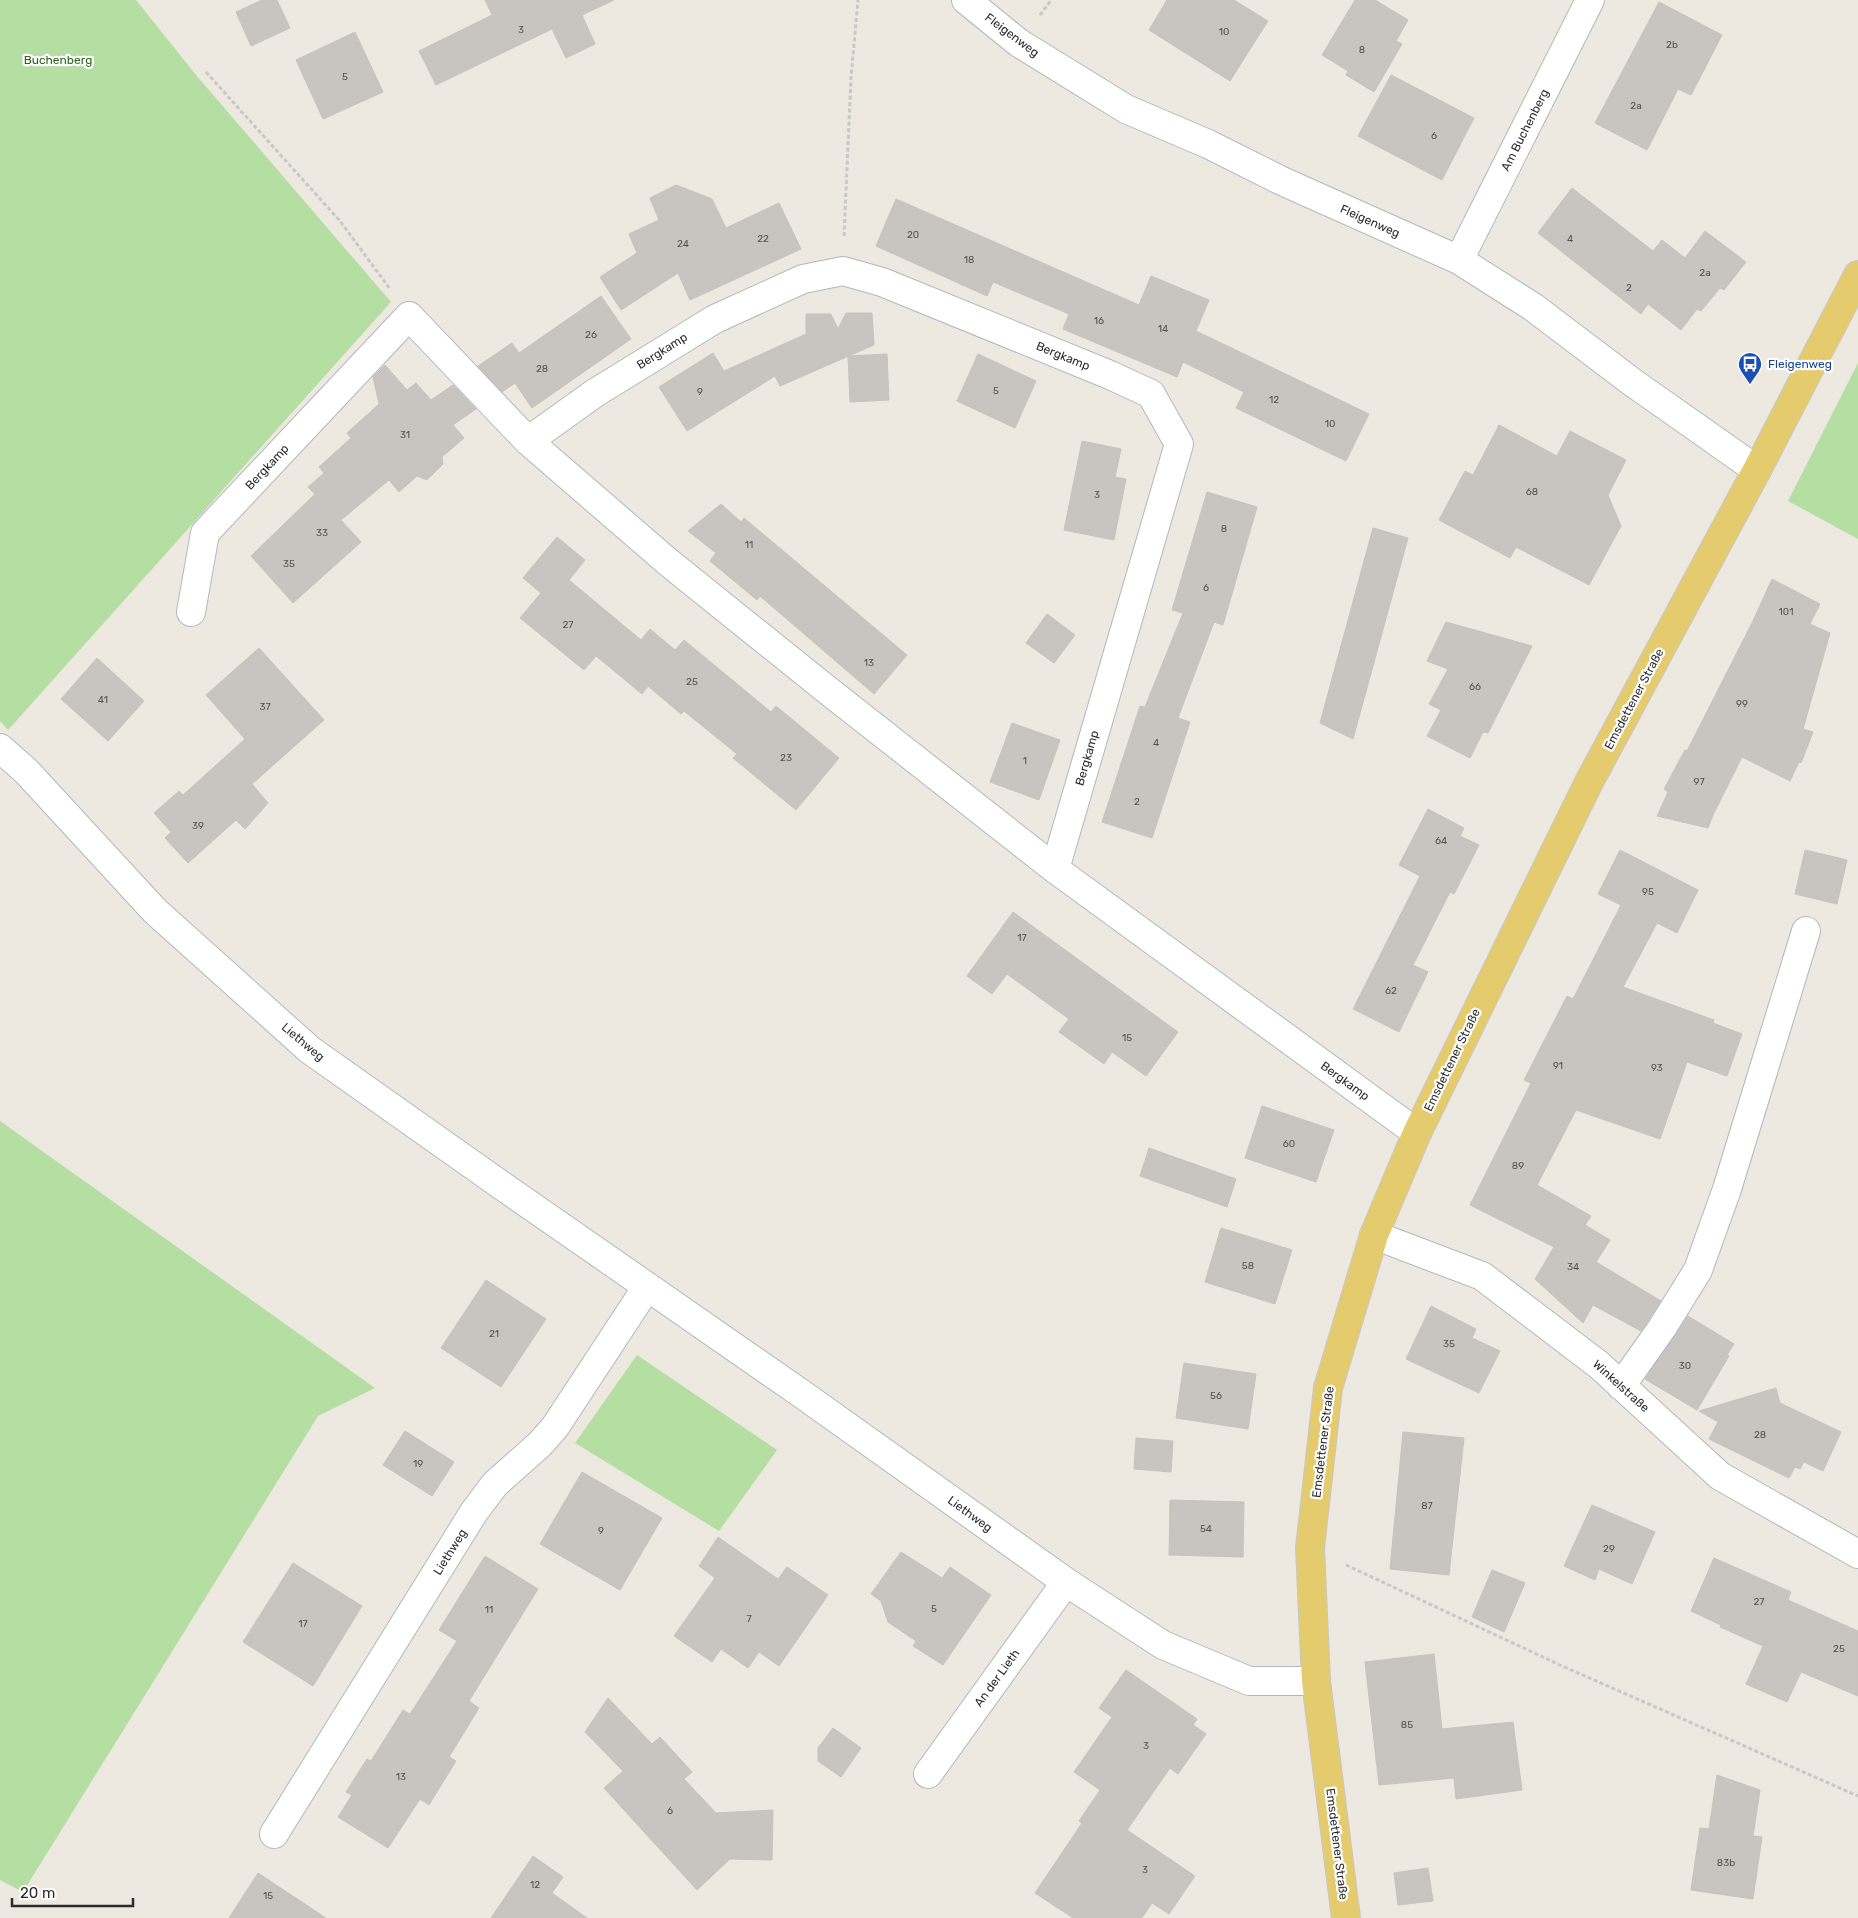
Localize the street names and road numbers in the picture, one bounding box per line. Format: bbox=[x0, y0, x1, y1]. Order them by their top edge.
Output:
street label: Fleigenweg bbox=[982, 10, 1042, 60]
street label: Am Buchenberg bbox=[1498, 87, 1552, 173]
street label: Fleigenweg bbox=[1338, 202, 1402, 240]
street label: Bergkamp bbox=[634, 330, 690, 372]
street label: Bergkamp bbox=[1034, 339, 1092, 373]
street label: Bergkamp bbox=[242, 441, 292, 493]
street label: Emsdettener Straße bbox=[1601, 646, 1667, 752]
street label: Bergkamp bbox=[1072, 729, 1102, 787]
street label: Emsdettener Straße bbox=[1421, 1006, 1483, 1114]
street label: Liethweg bbox=[279, 1020, 327, 1064]
street label: Bergkamp bbox=[1318, 1059, 1372, 1103]
street label: Winkelstraße bbox=[1590, 1357, 1652, 1415]
street label: Emsdettener Straße bbox=[1309, 1385, 1337, 1499]
street label: Liethweg bbox=[945, 1493, 995, 1535]
street label: Liethweg bbox=[430, 1526, 470, 1578]
street label: An der Lieth bbox=[971, 1647, 1023, 1709]
street label: Emsdettener Straße bbox=[1323, 1787, 1351, 1901]

